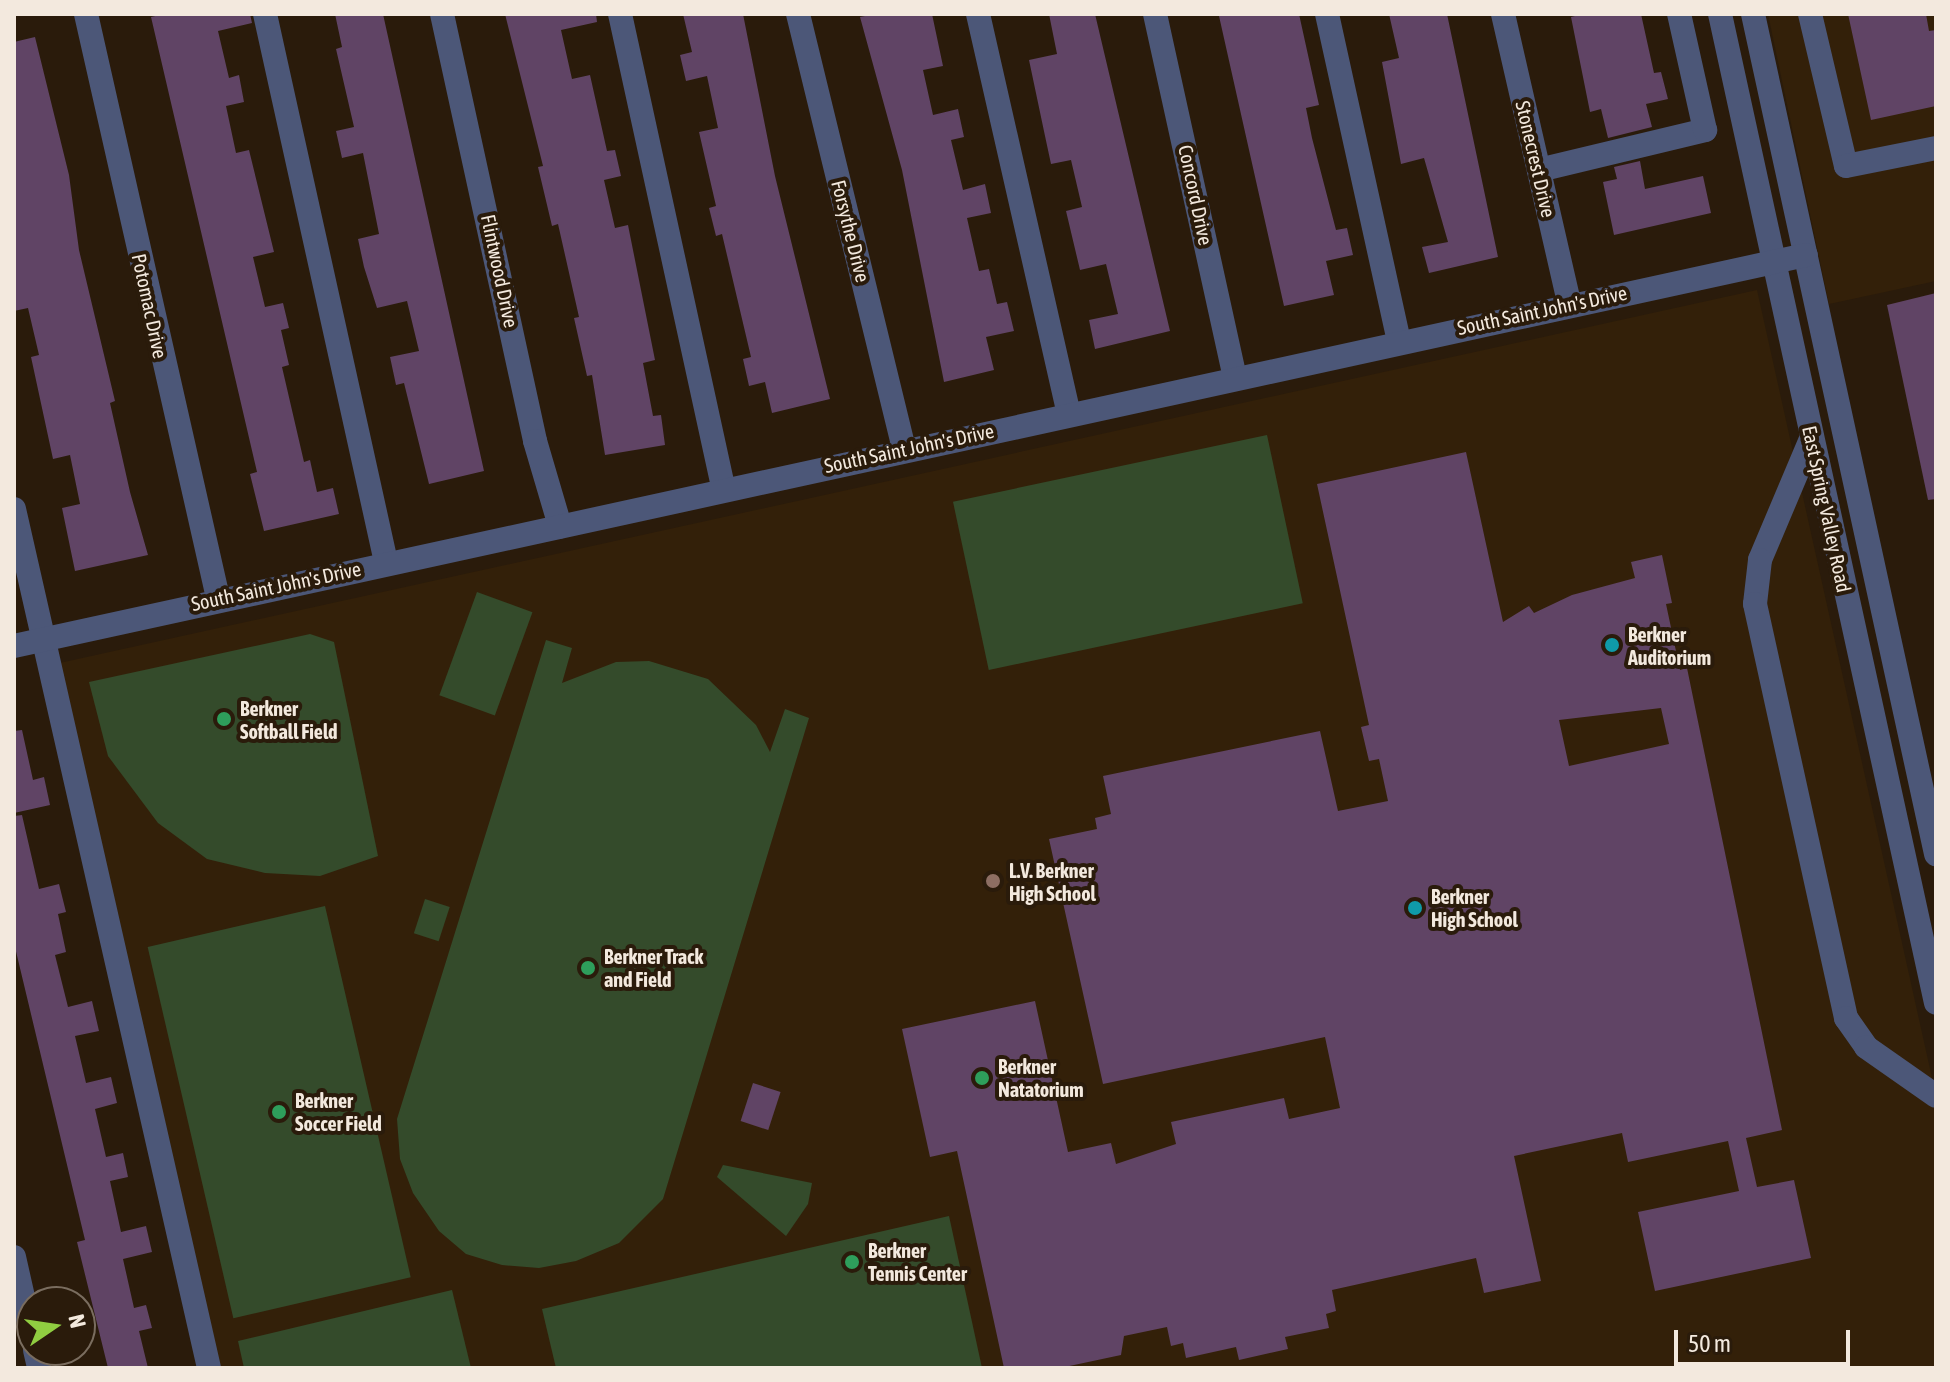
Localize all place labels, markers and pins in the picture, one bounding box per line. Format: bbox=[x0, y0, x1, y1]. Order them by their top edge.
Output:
place label: Berkner Auditorium bbox=[1628, 622, 1711, 669]
marker: Berkner Auditorium bbox=[1603, 636, 1621, 654]
place label: Berkner Softball Field bbox=[240, 696, 338, 743]
marker: Berkner Softball Field bbox=[215, 710, 233, 728]
place label: L.V. Berkner High School bbox=[1009, 858, 1096, 905]
marker: L.V. Berkner High School bbox=[984, 872, 1002, 890]
place label: Berkner High School bbox=[1431, 884, 1518, 931]
marker: Berkner High School bbox=[1406, 899, 1424, 917]
place label: Berkner Track and Field bbox=[604, 944, 703, 991]
marker: Berkner Track and Field bbox=[579, 959, 597, 977]
place label: Berkner Natatorium bbox=[998, 1054, 1084, 1101]
marker: Berkner Natatorium bbox=[973, 1069, 991, 1087]
place label: Berkner Soccer Field bbox=[295, 1088, 382, 1135]
marker: Berkner Soccer Field bbox=[270, 1103, 288, 1121]
place label: Berkner Tennis Center bbox=[868, 1238, 967, 1285]
marker: Berkner Tennis Center bbox=[843, 1253, 861, 1271]

